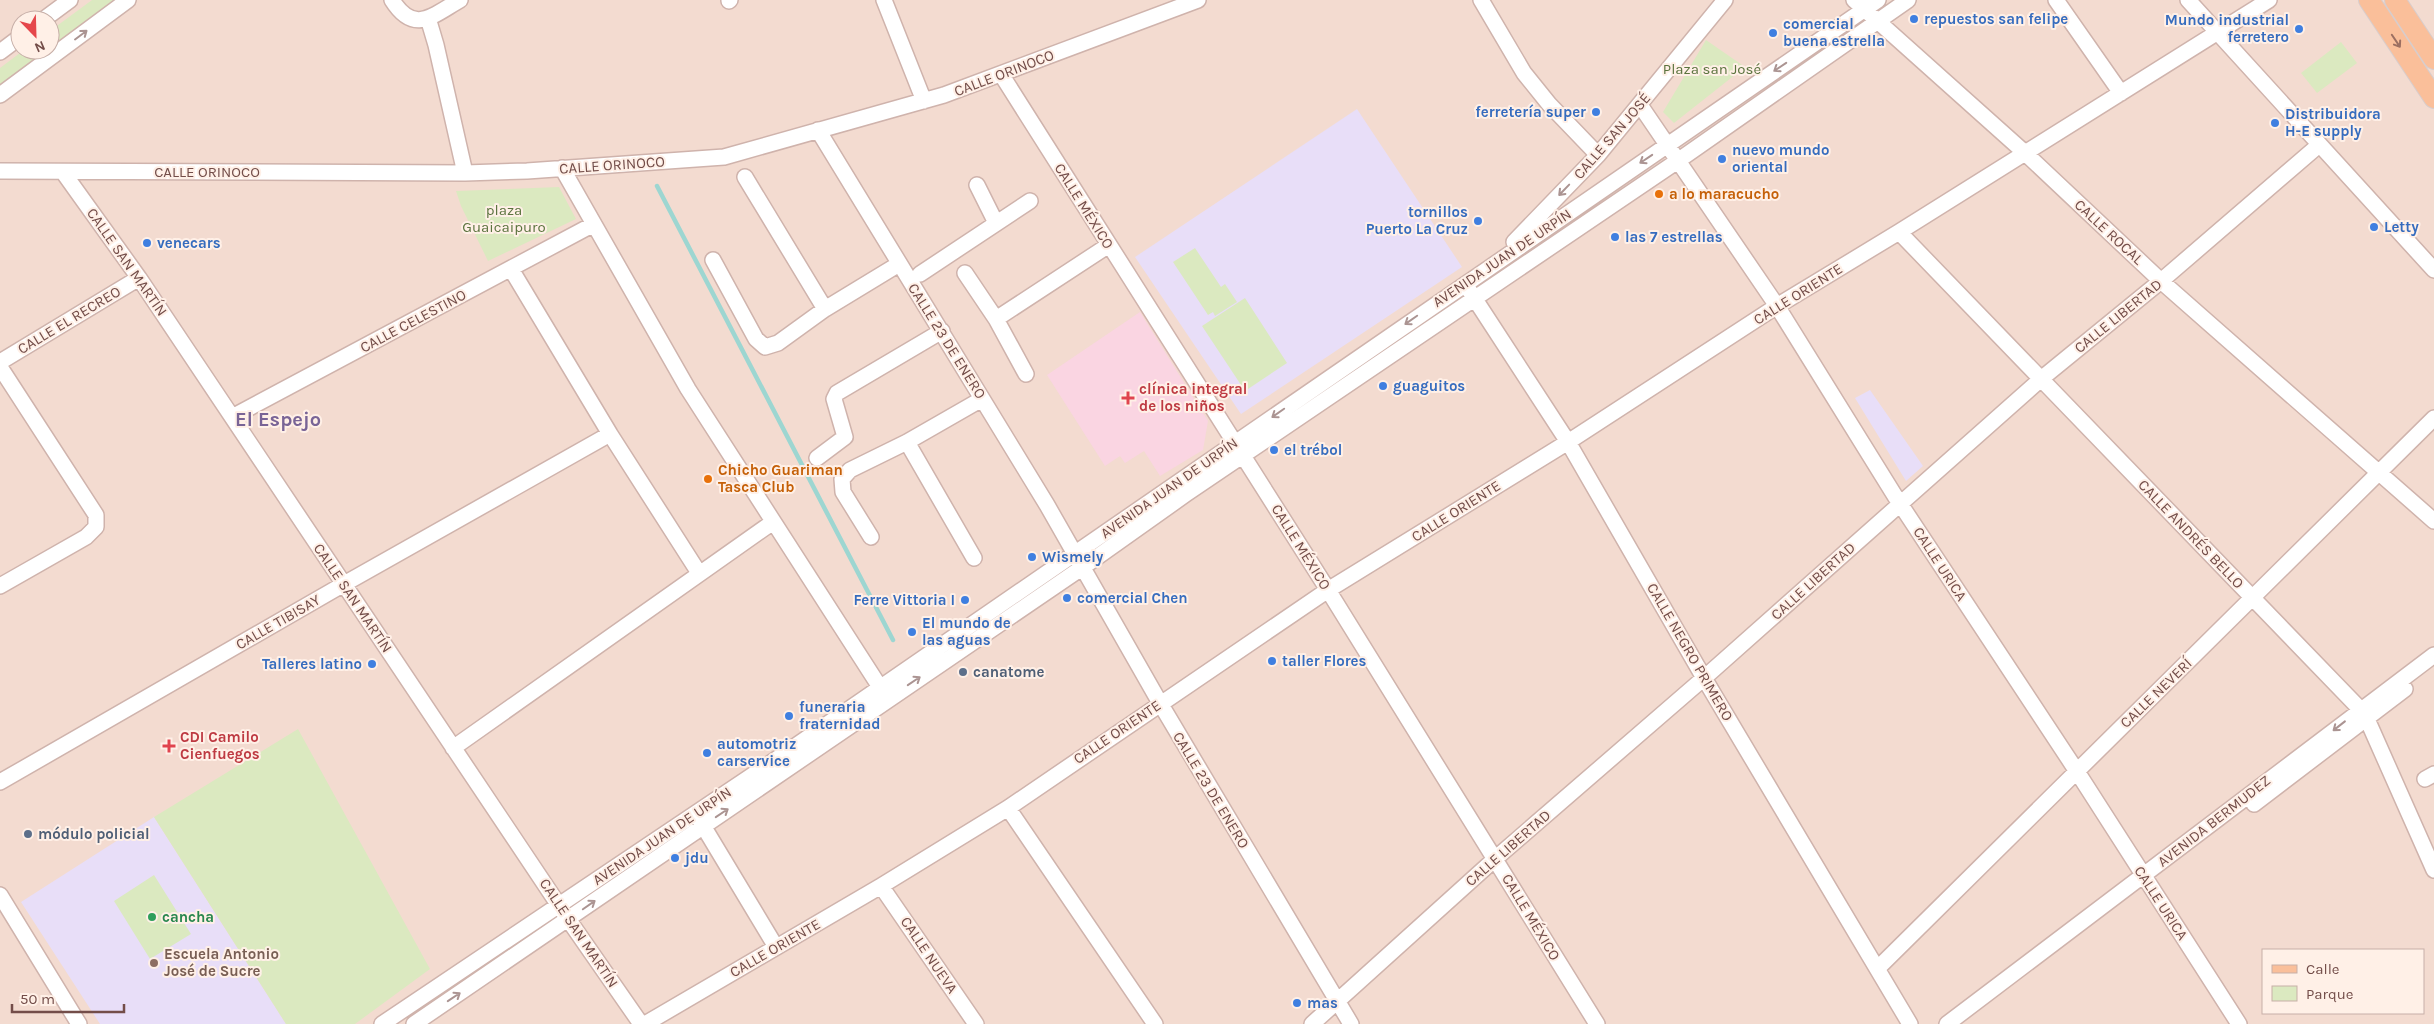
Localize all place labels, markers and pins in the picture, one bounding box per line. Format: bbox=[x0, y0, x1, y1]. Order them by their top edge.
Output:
place label: repuestos san felipe bbox=[1924, 10, 2068, 28]
place label: Mundo industrial ferretero bbox=[2165, 11, 2289, 46]
marker: repuestos san felipe bbox=[1908, 13, 1920, 25]
place label: comercial buena estrella bbox=[1783, 15, 1885, 50]
marker: Mundo industrial ferretero bbox=[2293, 23, 2305, 35]
marker: comercial buena estrella bbox=[1767, 27, 1779, 39]
place label: ferretería super bbox=[1475, 103, 1586, 121]
place label: Distribuidora H-E supply bbox=[2285, 105, 2381, 140]
marker: ferretería super bbox=[1590, 106, 1602, 118]
marker: Distribuidora H-E supply bbox=[2269, 117, 2281, 129]
place label: nuevo mundo oriental bbox=[1732, 141, 1829, 176]
marker: nuevo mundo oriental bbox=[1716, 153, 1728, 165]
place label: a lo maracucho bbox=[1669, 185, 1779, 203]
marker: a lo maracucho bbox=[1653, 188, 1665, 200]
place label: tornillos Puerto La Cruz bbox=[1366, 203, 1468, 238]
marker: tornillos Puerto La Cruz bbox=[1472, 215, 1484, 227]
place label: Letty bbox=[2384, 218, 2419, 236]
marker: Letty bbox=[2368, 221, 2380, 233]
place label: las 7 estrellas bbox=[1625, 228, 1723, 246]
marker: las 7 estrellas bbox=[1609, 231, 1621, 243]
place label: venecars bbox=[157, 234, 221, 252]
marker: venecars bbox=[141, 237, 153, 249]
place label: guaguitos bbox=[1393, 377, 1465, 395]
place label: clínica integral de los niños bbox=[1139, 380, 1247, 415]
marker: guaguitos bbox=[1377, 380, 1389, 392]
marker: clínica integral de los niños bbox=[1121, 391, 1135, 405]
place label: el trébol bbox=[1284, 441, 1342, 459]
marker: el trébol bbox=[1268, 444, 1280, 456]
place label: Chicho Guariman Tasca Club bbox=[718, 461, 843, 496]
marker: Chicho Guariman Tasca Club bbox=[702, 473, 714, 485]
place label: Wismely bbox=[1042, 548, 1104, 566]
marker: Wismely bbox=[1026, 551, 1038, 563]
place label: comercial Chen bbox=[1077, 589, 1188, 607]
place label: Ferre Vittoria I bbox=[854, 591, 955, 609]
marker: comercial Chen bbox=[1061, 592, 1073, 604]
marker: Ferre Vittoria I bbox=[959, 594, 971, 606]
place label: El mundo de las aguas bbox=[922, 614, 1011, 649]
marker: El mundo de las aguas bbox=[906, 626, 918, 638]
place label: taller Flores bbox=[1282, 652, 1367, 670]
place label: Talleres latino bbox=[262, 655, 362, 673]
marker: taller Flores bbox=[1266, 655, 1278, 667]
marker: Talleres latino bbox=[366, 658, 378, 670]
place label: canatome bbox=[973, 663, 1044, 681]
marker: canatome bbox=[957, 666, 969, 678]
place label: funeraria fraternidad bbox=[799, 698, 880, 733]
marker: funeraria fraternidad bbox=[783, 710, 795, 722]
place label: CDI Camilo Cienfuegos bbox=[180, 728, 260, 763]
place label: automotriz carservice bbox=[717, 735, 796, 770]
marker: CDI Camilo Cienfuegos bbox=[162, 739, 176, 753]
marker: automotriz carservice bbox=[701, 747, 713, 759]
place label: módulo policial bbox=[38, 825, 150, 843]
marker: módulo policial bbox=[22, 828, 34, 840]
place label: jdu bbox=[683, 849, 709, 867]
marker: jdu bbox=[669, 852, 681, 864]
place label: cancha bbox=[162, 908, 214, 926]
marker: cancha bbox=[146, 911, 158, 923]
place label: Escuela Antonio José de Sucre bbox=[164, 945, 279, 980]
marker: Escuela Antonio José de Sucre bbox=[148, 957, 160, 969]
place label: mas bbox=[1307, 994, 1338, 1012]
marker: mas bbox=[1291, 997, 1303, 1009]

